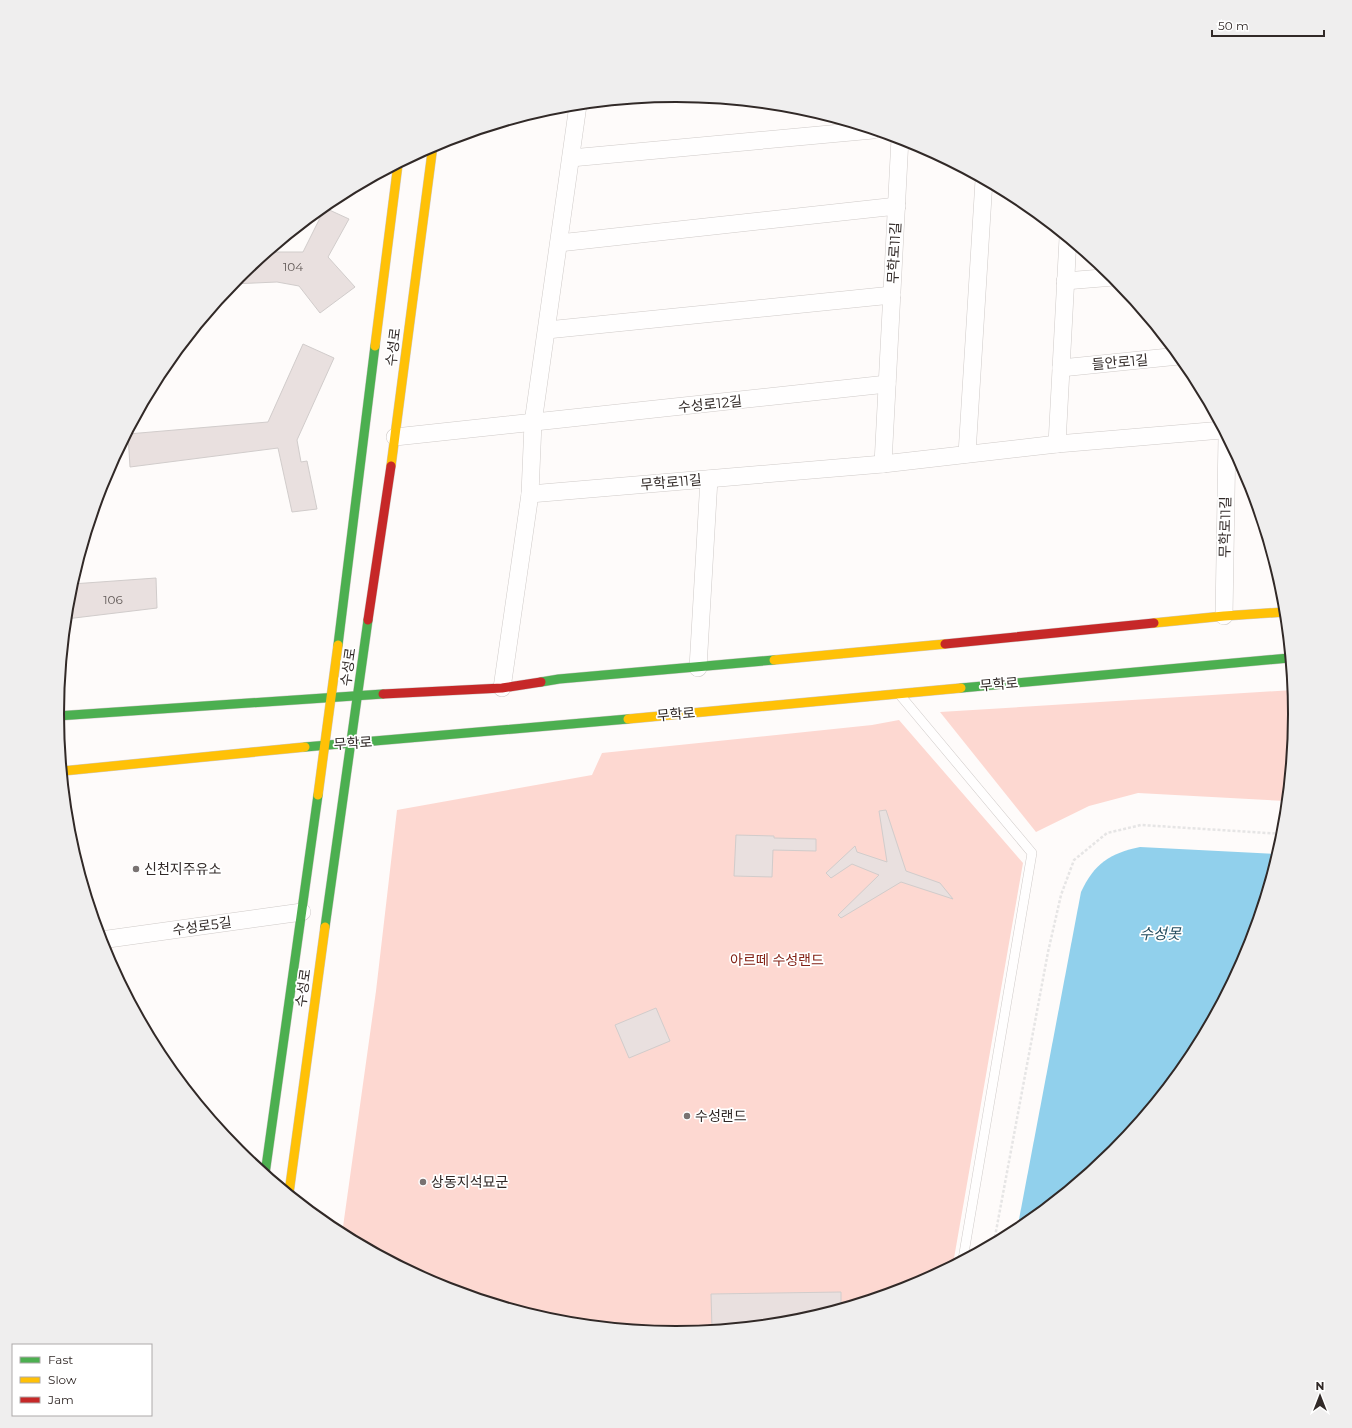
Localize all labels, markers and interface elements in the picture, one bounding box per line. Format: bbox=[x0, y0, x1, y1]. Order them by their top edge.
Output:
scale bar bbox=[1212, 12, 1324, 38]
text: 50 m bbox=[1218, 18, 1249, 33]
street label: 무학로11길 bbox=[883, 222, 905, 284]
house number: 104 bbox=[283, 259, 303, 274]
street label: 수성로 bbox=[382, 327, 404, 367]
street label: 들안로1길 bbox=[1091, 351, 1149, 373]
street label: 수성로12길 bbox=[677, 392, 743, 416]
street label: 무학로11길 bbox=[640, 470, 702, 494]
street label: 무학로11길 bbox=[1215, 496, 1235, 558]
house number: 106 bbox=[103, 592, 123, 607]
street label: 수성로 bbox=[336, 646, 360, 687]
street label: 무학로 bbox=[979, 673, 1019, 695]
street label: 무학로 bbox=[656, 703, 696, 725]
street label: 무학로 bbox=[333, 733, 373, 753]
place label: 신천지주유소 bbox=[144, 860, 221, 878]
marker: 신천지주유소 bbox=[131, 864, 141, 874]
street label: 수성로5길 bbox=[171, 913, 233, 939]
water label: 수성못 bbox=[1139, 924, 1182, 943]
park label: 아르떼 수성랜드 bbox=[730, 951, 824, 969]
street label: 수성로 bbox=[291, 967, 315, 1008]
place label: 수성랜드 bbox=[695, 1107, 747, 1125]
marker: 수성랜드 bbox=[682, 1111, 692, 1121]
place label: 상동지석묘군 bbox=[431, 1173, 508, 1191]
marker: 상동지석묘군 bbox=[418, 1177, 428, 1187]
legend bbox=[12, 1344, 152, 1416]
text: Fast bbox=[48, 1352, 73, 1367]
text: Slow bbox=[48, 1372, 77, 1387]
north arrow bbox=[1300, 1376, 1340, 1416]
text: N bbox=[1316, 1379, 1324, 1393]
text: Jam bbox=[47, 1392, 74, 1407]

